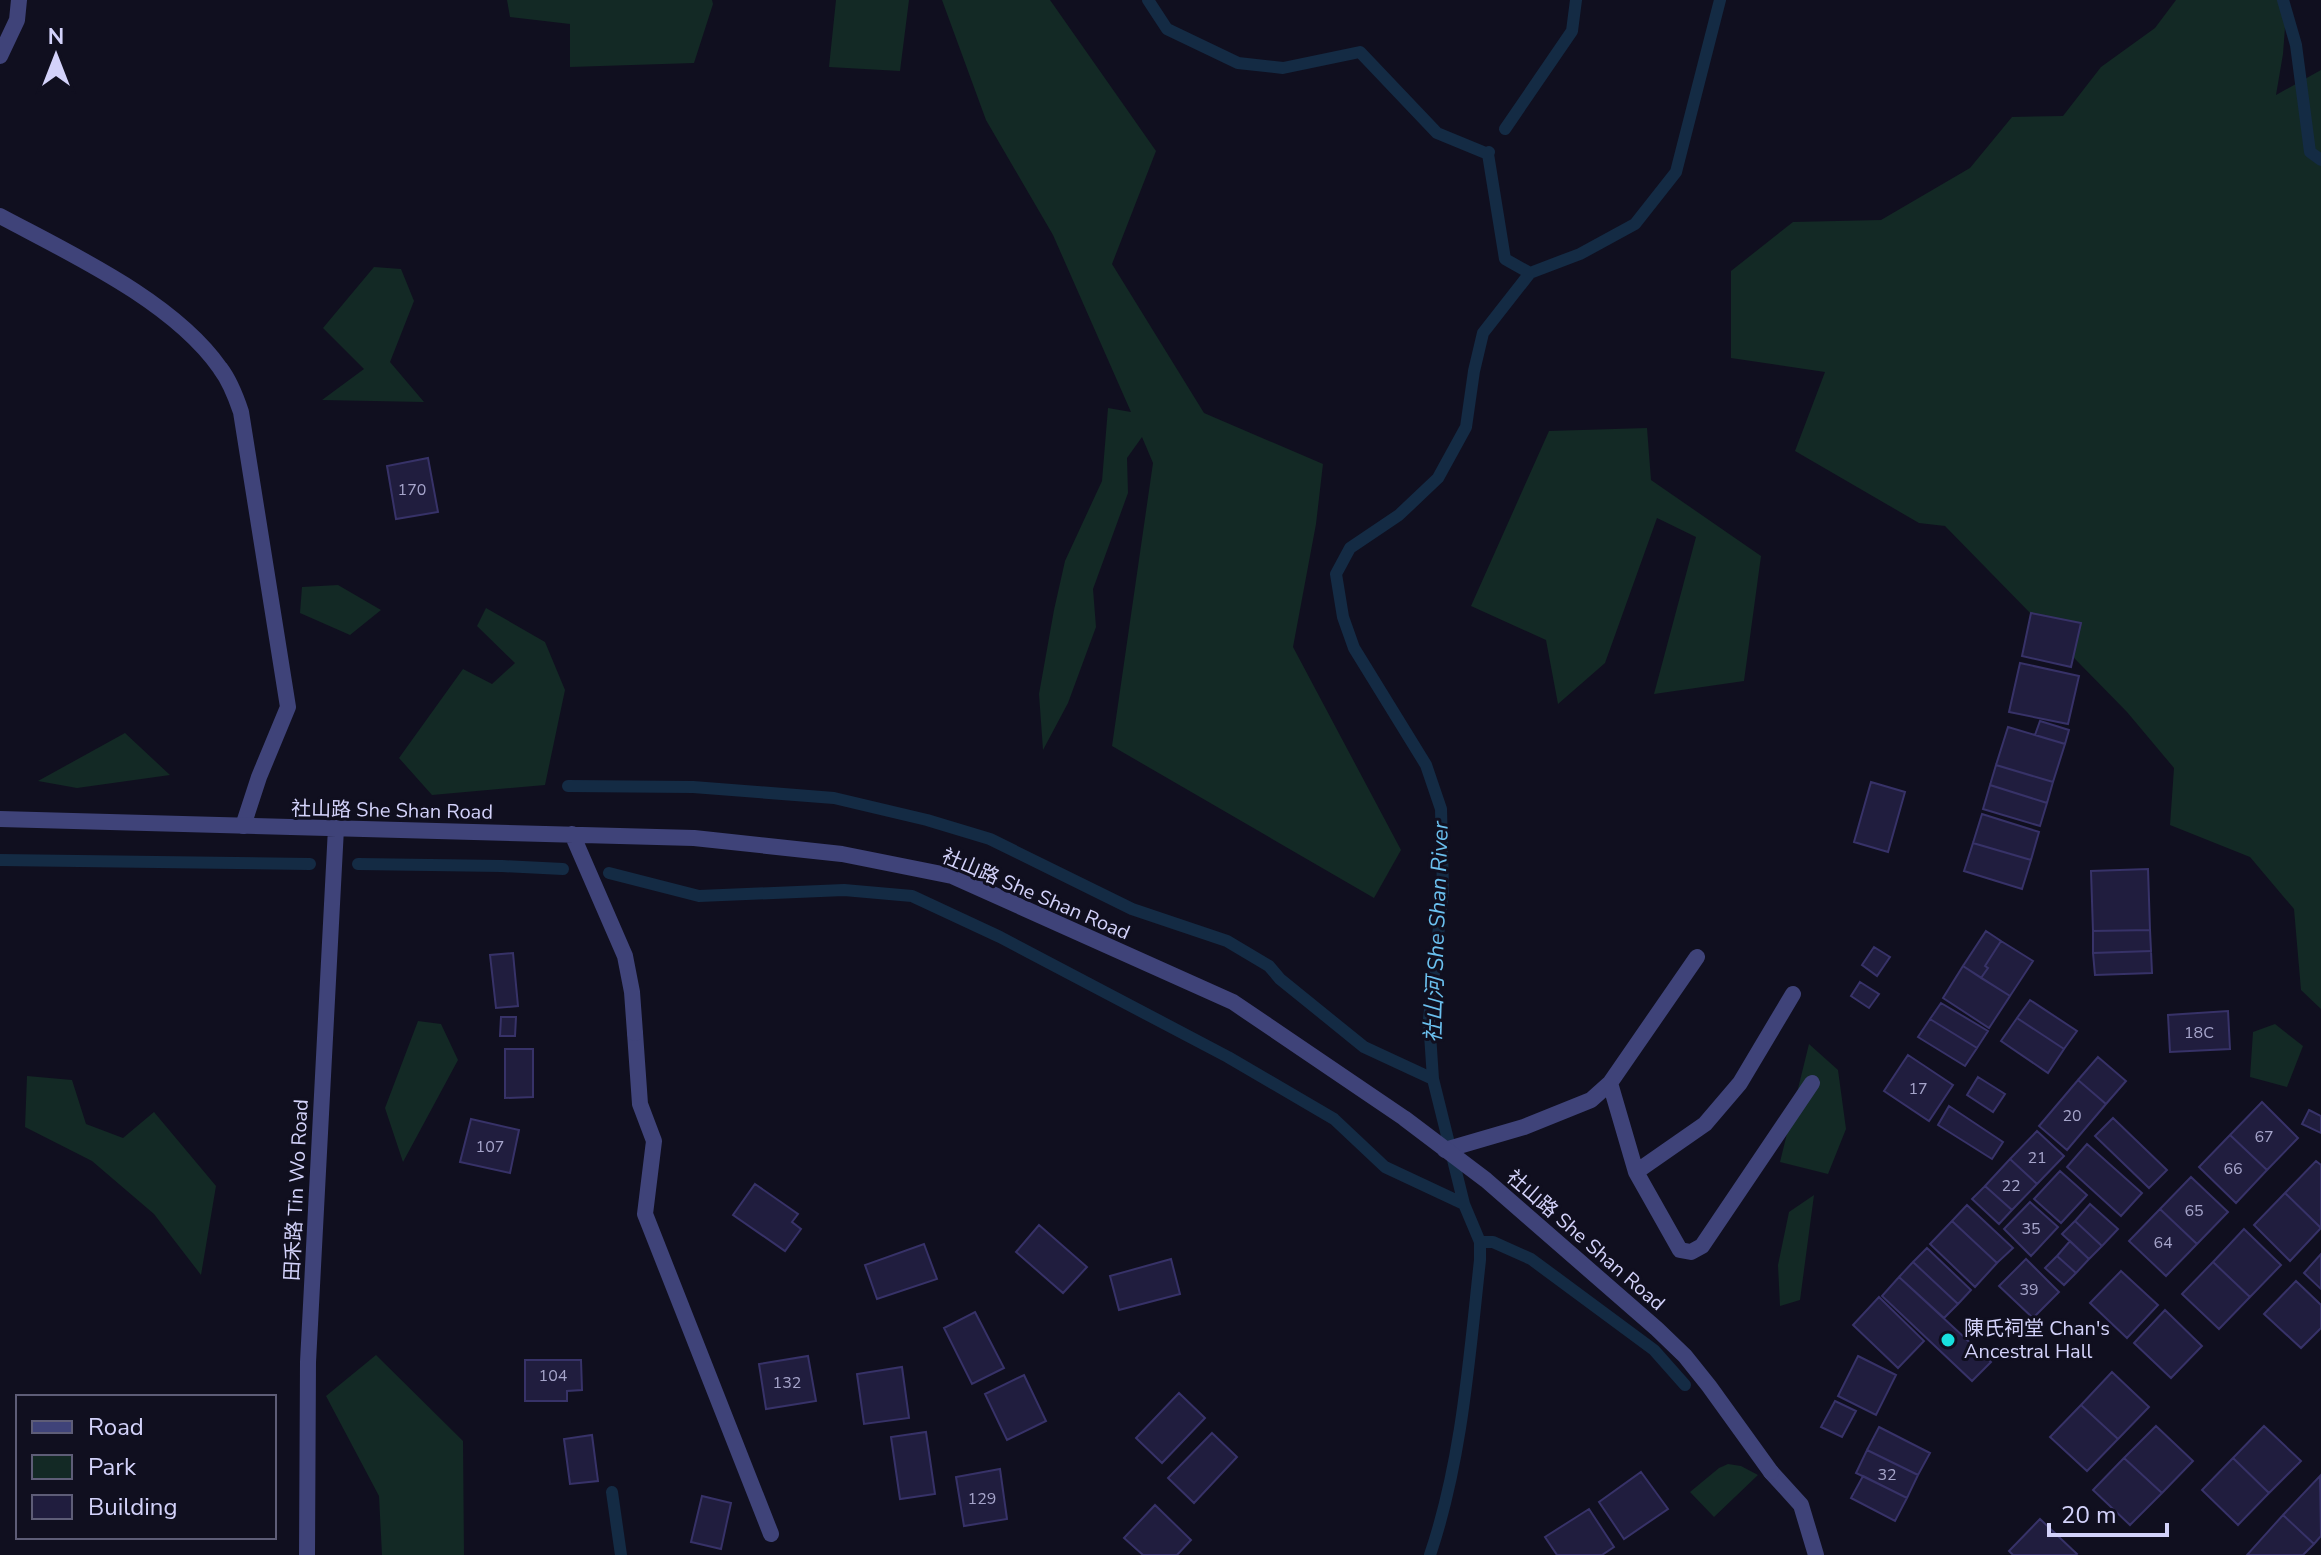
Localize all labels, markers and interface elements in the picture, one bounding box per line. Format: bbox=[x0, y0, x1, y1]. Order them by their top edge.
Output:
north arrow bbox=[16, 16, 96, 96]
text: N bbox=[48, 22, 64, 52]
house number: 170 bbox=[398, 479, 426, 501]
street label: 社山路 She Shan Road bbox=[291, 795, 493, 826]
water label: 社山河 She Shan River bbox=[1418, 820, 1456, 1043]
street label: 社山路 She Shan Road bbox=[938, 843, 1134, 946]
house number: 18C bbox=[2184, 1022, 2214, 1044]
house number: 17 bbox=[1908, 1078, 1928, 1100]
street label: 田禾路 Tin Wo Road bbox=[278, 1098, 315, 1282]
house number: 20 bbox=[2062, 1105, 2082, 1127]
house number: 67 bbox=[2254, 1126, 2274, 1148]
house number: 107 bbox=[476, 1136, 504, 1158]
house number: 21 bbox=[2027, 1147, 2047, 1169]
house number: 66 bbox=[2223, 1158, 2243, 1180]
street label: 社山路 She Shan Road bbox=[1501, 1164, 1671, 1317]
house number: 22 bbox=[2001, 1175, 2021, 1197]
house number: 65 bbox=[2184, 1200, 2204, 1222]
house number: 35 bbox=[2021, 1218, 2041, 1240]
house number: 64 bbox=[2153, 1232, 2173, 1254]
house number: 39 bbox=[2019, 1279, 2039, 1301]
place label: 陳氏祠堂 Chan's Ancestral Hall bbox=[1964, 1315, 2110, 1365]
marker: 陳氏祠堂 Chan's Ancestral Hall bbox=[1939, 1331, 1957, 1349]
house number: 104 bbox=[539, 1365, 568, 1387]
house number: 132 bbox=[773, 1372, 801, 1394]
legend bbox=[16, 1395, 276, 1539]
text: Road bbox=[88, 1411, 144, 1443]
text: Park bbox=[88, 1451, 137, 1483]
house number: 32 bbox=[1877, 1464, 1897, 1486]
scale bar bbox=[2049, 1487, 2167, 1537]
house number: 129 bbox=[968, 1488, 996, 1510]
text: Building bbox=[88, 1491, 178, 1523]
text: 20 m bbox=[2061, 1499, 2117, 1531]

